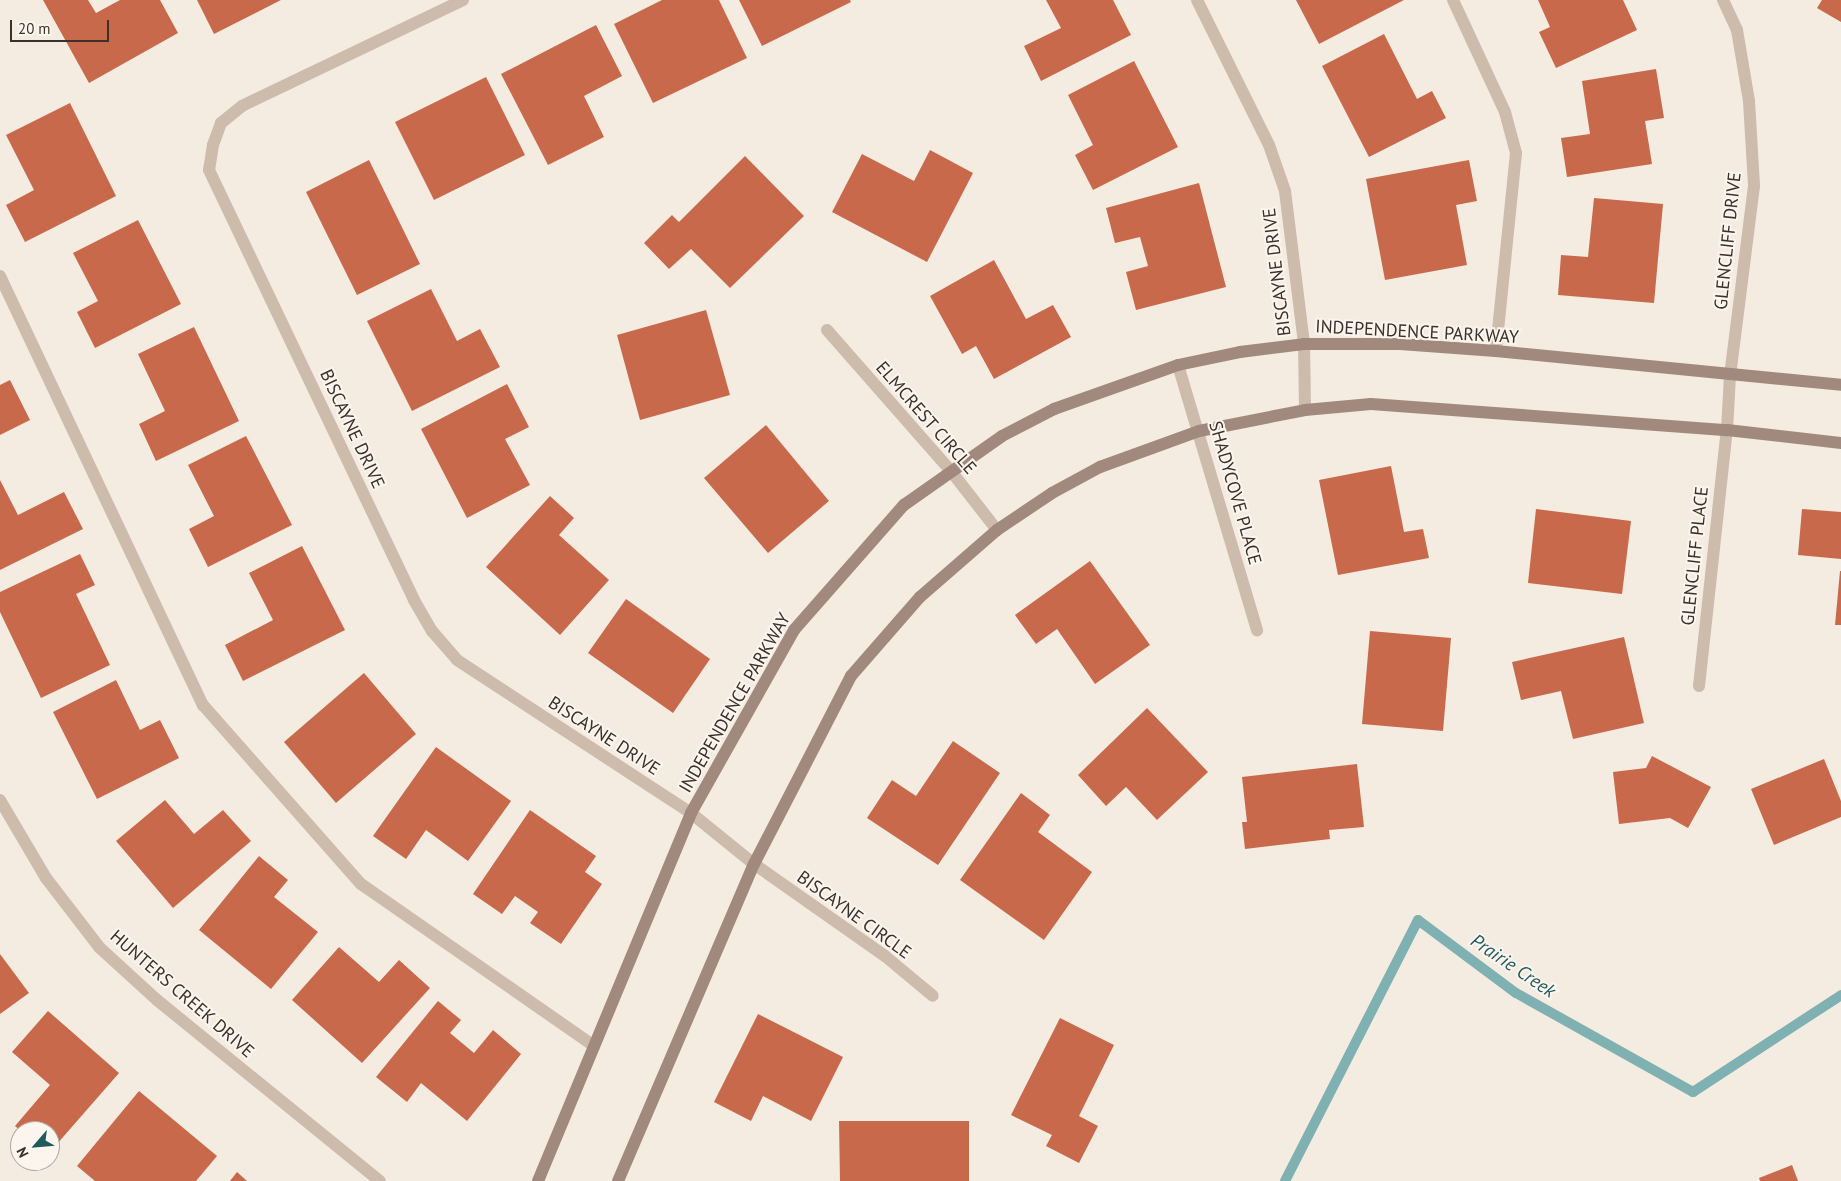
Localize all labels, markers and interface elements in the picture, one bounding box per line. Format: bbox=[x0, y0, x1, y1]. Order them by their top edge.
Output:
scale bar bbox=[12, 10, 111, 42]
text: 20 m bbox=[18, 19, 51, 38]
street label: GLENCLIFF DRIVE bbox=[1710, 171, 1746, 311]
street label: BISCAYNE DRIVE bbox=[1258, 207, 1296, 337]
street label: INDEPENDENCE PARKWAY bbox=[1315, 316, 1519, 348]
street label: ELMCREST CIRCLE bbox=[871, 357, 981, 479]
street label: BISCAYNE DRIVE bbox=[315, 366, 389, 492]
street label: SHADYCOVE PLACE bbox=[1204, 419, 1266, 567]
street label: GLENCLIFF PLACE bbox=[1677, 485, 1713, 627]
street label: INDEPENDENCE PARKWAY bbox=[675, 609, 795, 797]
street label: BISCAYNE DRIVE bbox=[544, 692, 664, 780]
street label: BISCAYNE CIRCLE bbox=[793, 866, 915, 964]
street label: HUNTERS CREEK DRIVE bbox=[105, 925, 259, 1063]
water label: Prairie Creek bbox=[1466, 929, 1560, 1003]
north arrow bbox=[10, 1121, 60, 1171]
text: N bbox=[12, 1144, 33, 1161]

